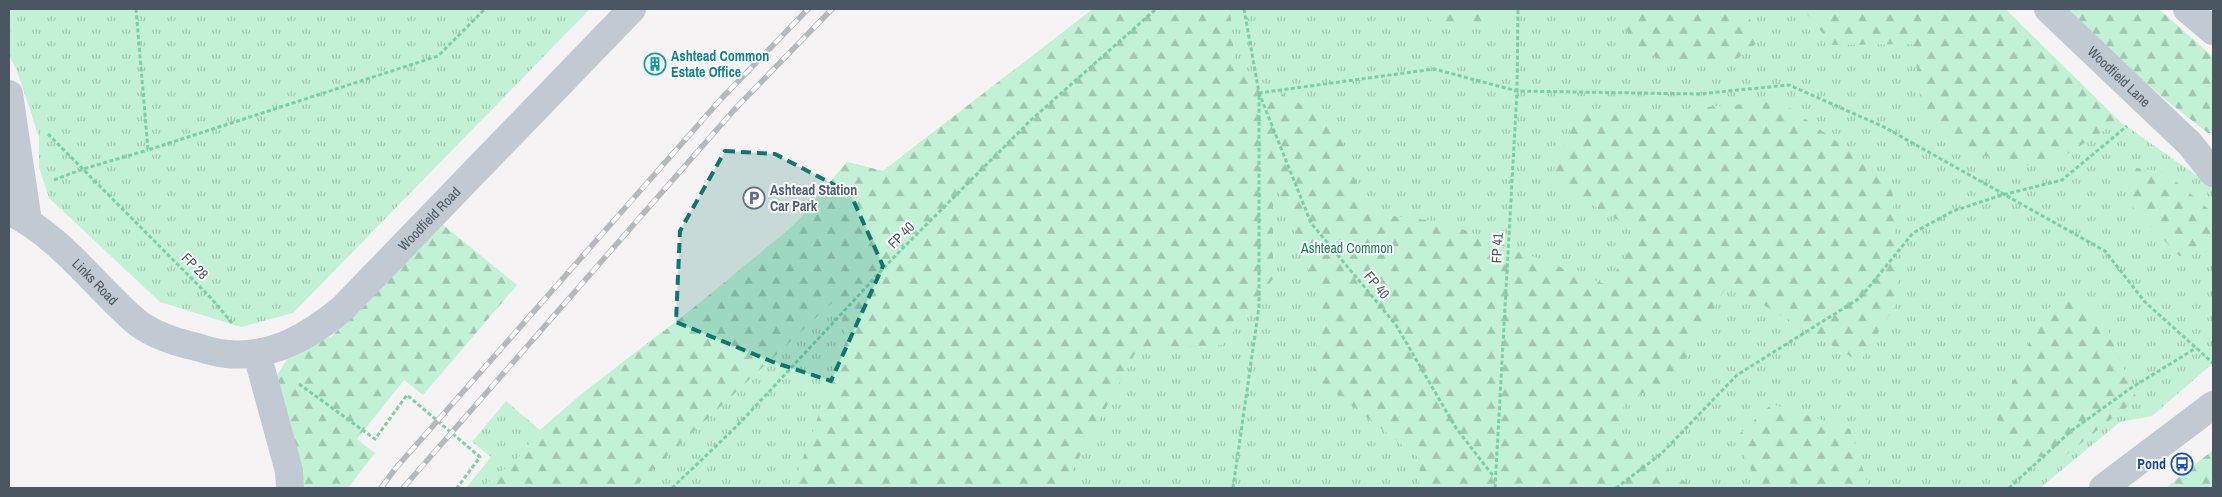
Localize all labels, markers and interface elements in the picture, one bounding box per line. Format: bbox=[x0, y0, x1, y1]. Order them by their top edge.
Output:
street label: Woodfield Lane bbox=[2084, 42, 2154, 111]
place label: Ashtead Common Estate Office bbox=[671, 47, 769, 81]
building icon: Ashtead Common Estate Office bbox=[643, 52, 667, 76]
place label: Ashtead Station Car Park bbox=[770, 181, 857, 215]
street label: Woodfield Road bbox=[394, 183, 464, 255]
parking icon: Ashtead Station Car Park bbox=[742, 186, 766, 210]
street label: FP 40 bbox=[884, 218, 918, 252]
street label: FP 41 bbox=[1487, 232, 1507, 264]
park label: Ashtead Common bbox=[1300, 239, 1393, 257]
street label: FP 28 bbox=[178, 249, 212, 283]
street label: Links Road bbox=[68, 255, 122, 309]
street label: FP 40 bbox=[1360, 268, 1394, 302]
bus stop icon: Pond bbox=[2170, 452, 2194, 476]
place label: Pond bbox=[2137, 455, 2166, 473]

